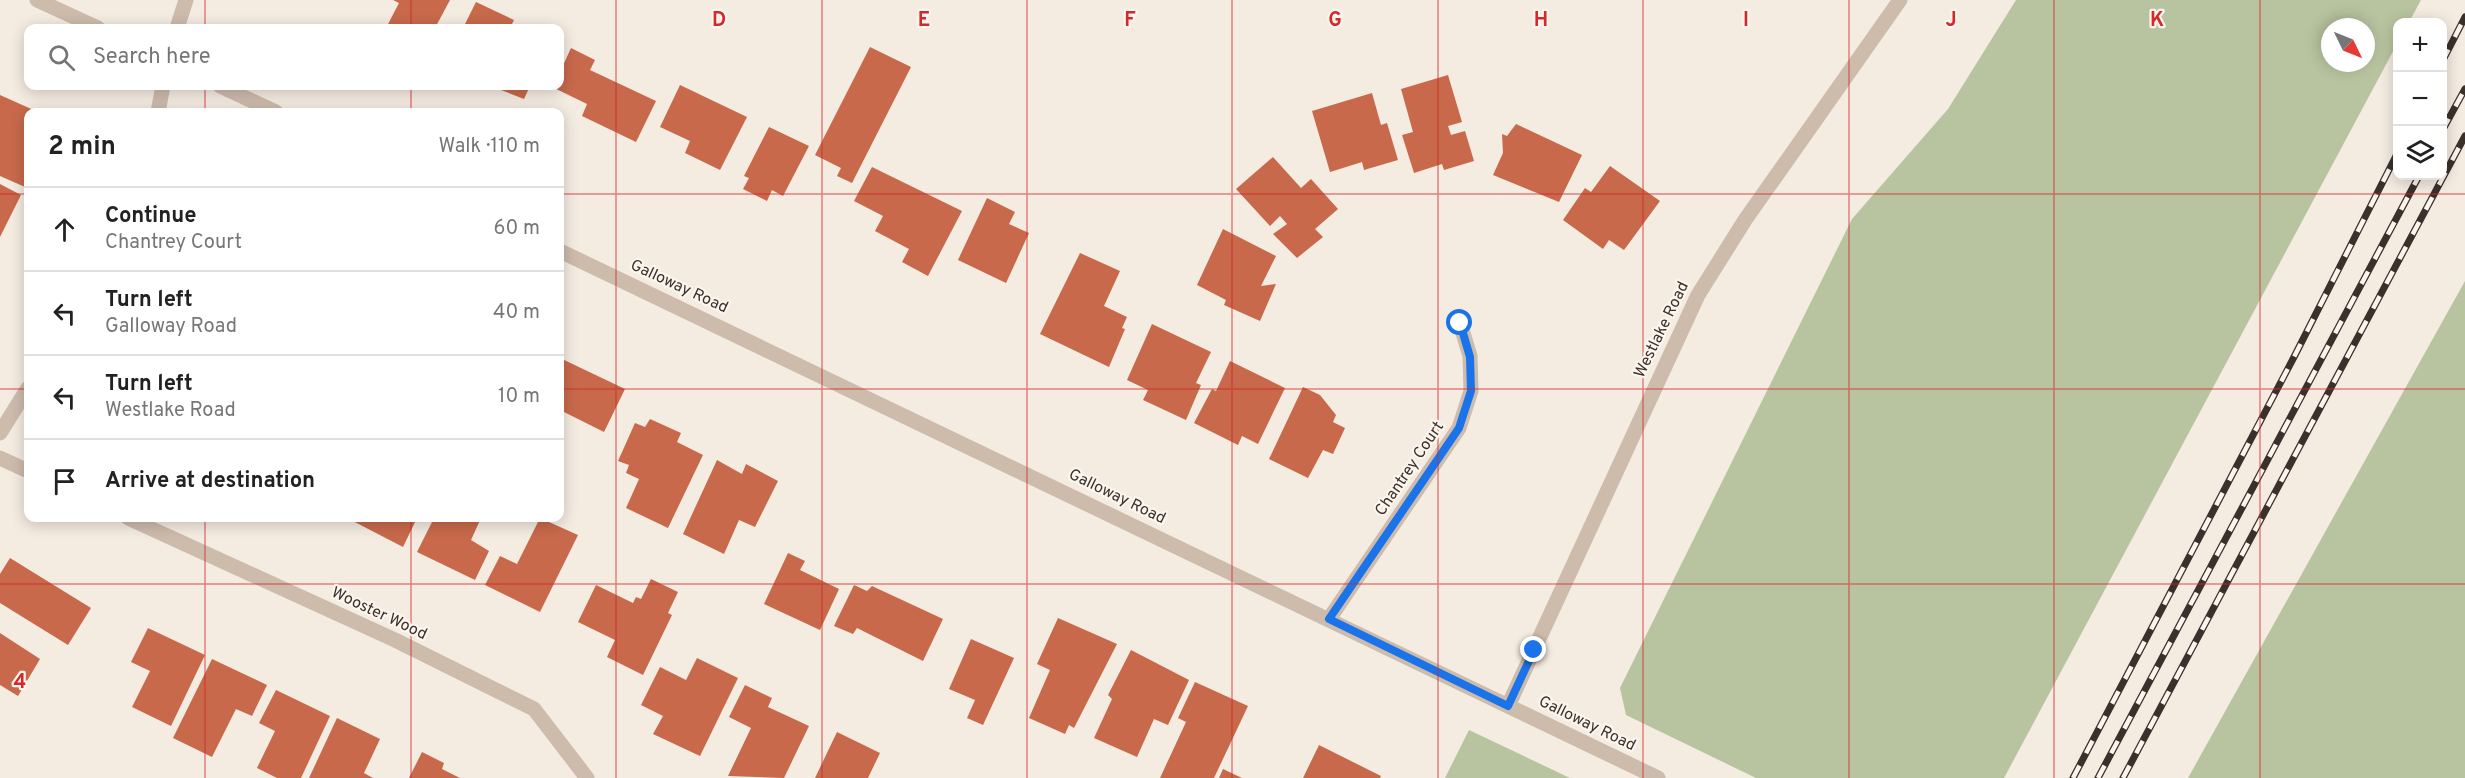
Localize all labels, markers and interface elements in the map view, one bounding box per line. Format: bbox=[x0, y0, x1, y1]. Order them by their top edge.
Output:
text: D bbox=[712, 8, 726, 34]
text: E bbox=[918, 8, 930, 34]
text: F bbox=[1124, 8, 1136, 34]
text: G bbox=[1328, 8, 1342, 34]
text: H bbox=[1534, 8, 1548, 34]
text: I bbox=[1743, 8, 1749, 34]
text: J bbox=[1945, 8, 1957, 34]
text: K bbox=[2150, 8, 2164, 34]
north arrow bbox=[2321, 18, 2375, 72]
map controls bbox=[2393, 18, 2447, 180]
button: + bbox=[2393, 18, 2447, 72]
search box bbox=[24, 24, 564, 90]
icon: search bbox=[45, 41, 78, 74]
text: Search here bbox=[93, 44, 211, 71]
button: − bbox=[2393, 72, 2447, 126]
button: layers bbox=[2393, 126, 2447, 180]
text: 2 min bbox=[48, 131, 116, 164]
text: Walk · 110 m bbox=[439, 134, 540, 160]
text: Continue bbox=[105, 203, 196, 230]
icon: ahead bbox=[48, 213, 81, 246]
text: 60 m bbox=[494, 216, 540, 242]
text: Chantrey Court bbox=[105, 230, 242, 256]
street label: Galloway Road bbox=[627, 256, 731, 318]
street label: Westlake Road bbox=[1630, 279, 1694, 381]
text: Turn left bbox=[105, 287, 193, 314]
icon: left bbox=[48, 297, 81, 330]
text: 40 m bbox=[493, 300, 540, 326]
route start bbox=[1446, 309, 1472, 335]
text: Galloway Road bbox=[105, 314, 237, 340]
text: Turn left bbox=[105, 371, 193, 398]
icon: left bbox=[48, 381, 81, 414]
text: 10 m bbox=[498, 384, 540, 410]
text: Westlake Road bbox=[105, 398, 236, 424]
street label: Chantrey Court bbox=[1371, 418, 1449, 520]
icon: arrive bbox=[48, 465, 81, 498]
street label: Galloway Road bbox=[1065, 465, 1169, 529]
text: Arrive at destination bbox=[105, 468, 315, 495]
street label: Wooster Wood bbox=[328, 583, 430, 645]
route end bbox=[1520, 636, 1546, 662]
text: 4 bbox=[14, 670, 26, 696]
street label: Galloway Road bbox=[1535, 692, 1639, 756]

